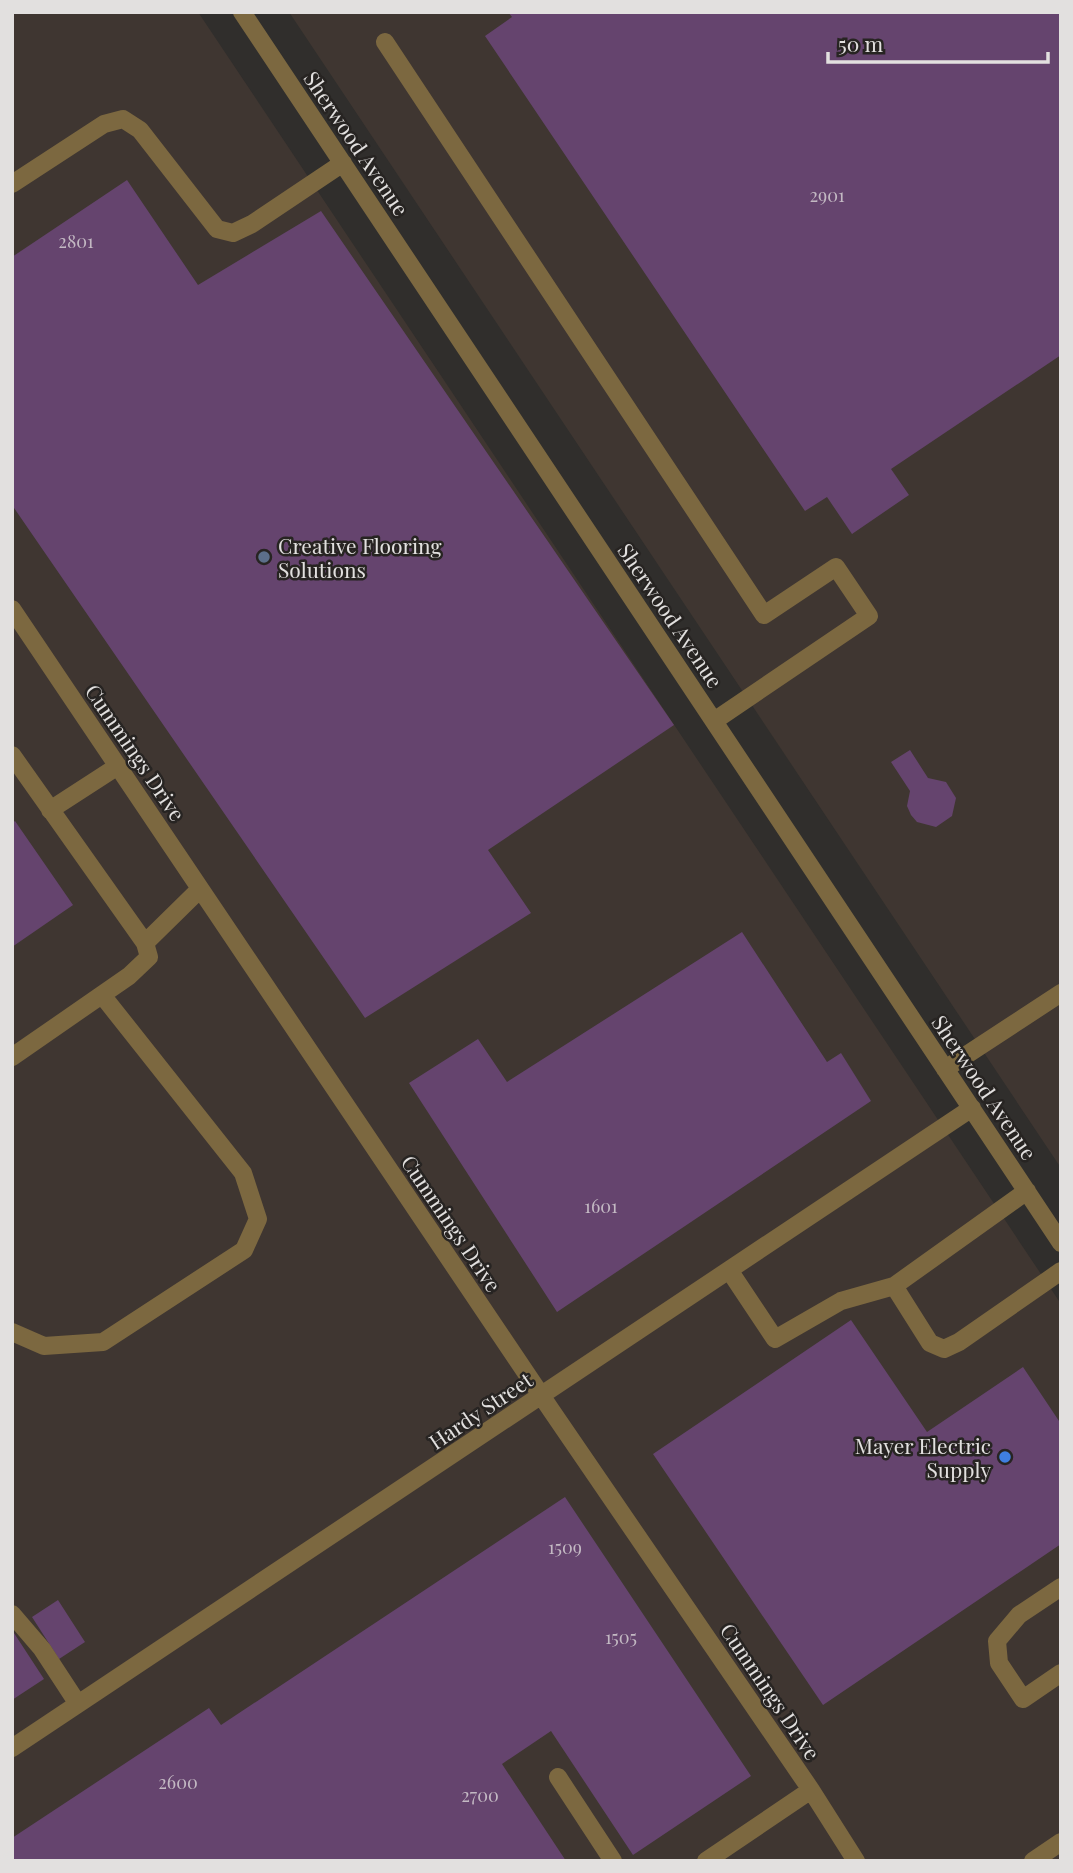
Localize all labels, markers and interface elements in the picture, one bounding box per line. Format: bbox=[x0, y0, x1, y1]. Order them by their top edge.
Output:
scale bar bbox=[828, 21, 1048, 65]
text: 50 m bbox=[838, 29, 884, 57]
street label: Sherwood Avenue bbox=[298, 65, 416, 221]
house number: 2901 bbox=[809, 183, 845, 207]
house number: 2801 bbox=[58, 229, 94, 253]
place label: Creative Flooring Solutions bbox=[278, 531, 442, 583]
street label: Sherwood Avenue bbox=[612, 537, 730, 693]
marker: Creative Flooring Solutions bbox=[256, 549, 272, 565]
street label: Cummings Drive bbox=[80, 678, 192, 826]
street label: Sherwood Avenue bbox=[926, 1009, 1044, 1165]
street label: Cummings Drive bbox=[396, 1149, 508, 1297]
house number: 1601 bbox=[584, 1194, 618, 1218]
street label: Hardy Street bbox=[423, 1365, 538, 1455]
place label: Mayer Electric Supply bbox=[855, 1431, 991, 1483]
marker: Mayer Electric Supply bbox=[997, 1449, 1013, 1465]
house number: 1509 bbox=[548, 1535, 582, 1559]
street label: Cummings Drive bbox=[715, 1617, 827, 1765]
house number: 1505 bbox=[605, 1625, 637, 1649]
house number: 2600 bbox=[158, 1770, 198, 1794]
house number: 2700 bbox=[461, 1783, 499, 1807]

